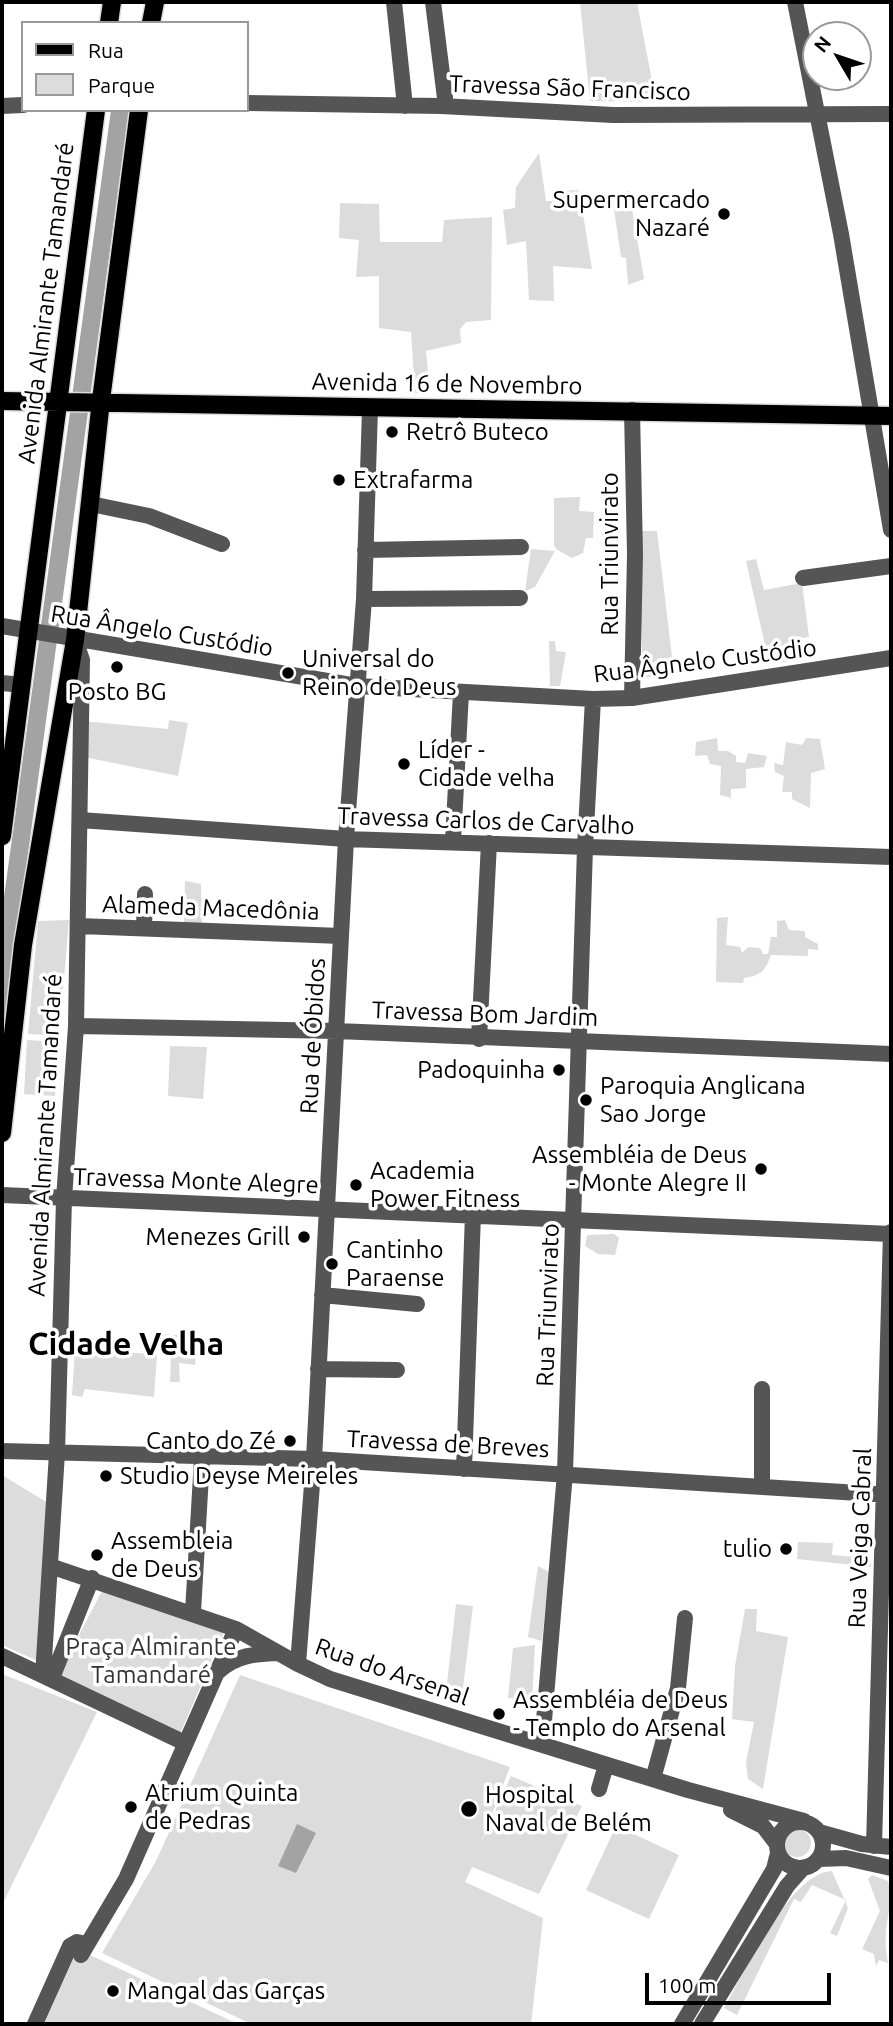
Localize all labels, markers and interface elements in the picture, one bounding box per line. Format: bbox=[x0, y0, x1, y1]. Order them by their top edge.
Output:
legend bbox=[21, 21, 248, 112]
north arrow bbox=[802, 21, 872, 91]
text: N bbox=[809, 32, 835, 56]
text: Rua bbox=[88, 38, 124, 62]
street label: Travessa São Francisco bbox=[449, 69, 691, 107]
text: Parque bbox=[88, 73, 155, 97]
street label: Avenida Almirante Tamandaré bbox=[12, 141, 80, 465]
place label: Supermercado Nazaré bbox=[553, 186, 710, 242]
marker: Supermercado Nazaré bbox=[716, 206, 732, 222]
street label: Avenida 16 de Novembro bbox=[311, 367, 583, 401]
place label: Retrô Buteco bbox=[406, 418, 549, 446]
marker: Retrô Buteco bbox=[384, 424, 400, 440]
place label: Extrafarma bbox=[353, 466, 473, 494]
marker: Extrafarma bbox=[331, 472, 347, 488]
street label: Rua Triunvirato bbox=[596, 472, 624, 636]
street label: Rua Ângelo Custódio bbox=[49, 599, 275, 663]
street label: Rua Âgnelo Custódio bbox=[592, 633, 818, 689]
place label: Universal do Reino de Deus bbox=[302, 645, 456, 701]
marker: Posto BG bbox=[109, 659, 125, 675]
marker: Universal do Reino de Deus bbox=[280, 665, 296, 681]
place label: Posto BG bbox=[68, 678, 166, 706]
place label: Líder - Cidade velha bbox=[418, 736, 555, 792]
marker: Líder - Cidade velha bbox=[396, 756, 412, 772]
street label: Travessa Carlos de Carvalho bbox=[337, 801, 635, 841]
street label: Alameda Macedônia bbox=[102, 890, 320, 926]
street label: Rua de Óbidos bbox=[295, 957, 331, 1115]
street label: Avenida Almirante Tamandaré bbox=[22, 973, 68, 1297]
street label: Travessa Bom Jardim bbox=[371, 996, 599, 1032]
place label: Padoquinha bbox=[417, 1056, 545, 1084]
marker: Padoquinha bbox=[551, 1062, 567, 1078]
place label: Paroquia Anglicana Sao Jorge bbox=[600, 1072, 806, 1128]
marker: Paroquia Anglicana Sao Jorge bbox=[578, 1092, 594, 1108]
place label: Assembléia de Deus - Monte Alegre II bbox=[532, 1141, 747, 1197]
place label: Academia Power Fitness bbox=[370, 1157, 520, 1213]
marker: Assembléia de Deus - Monte Alegre II bbox=[753, 1161, 769, 1177]
street label: Travessa Monte Alegre bbox=[73, 1162, 319, 1200]
marker: Academia Power Fitness bbox=[348, 1177, 364, 1193]
place label: Menezes Grill bbox=[146, 1223, 290, 1251]
street label: Rua Triunvirato bbox=[531, 1223, 565, 1387]
marker: Menezes Grill bbox=[296, 1229, 312, 1245]
place label: Cantinho Paraense bbox=[346, 1236, 444, 1292]
marker: Cantinho Paraense bbox=[324, 1256, 340, 1272]
district label: Cidade Velha bbox=[28, 1325, 224, 1363]
street label: Travessa de Breves bbox=[346, 1424, 550, 1464]
place label: Canto do Zé bbox=[146, 1427, 276, 1455]
marker: Canto do Zé bbox=[282, 1433, 298, 1449]
street label: Rua Veiga Cabral bbox=[842, 1447, 878, 1629]
place label: Studio Deyse Meireles bbox=[120, 1462, 358, 1490]
marker: Studio Deyse Meireles bbox=[98, 1468, 114, 1484]
place label: Assembleia de Deus bbox=[111, 1527, 233, 1583]
place label: tulio bbox=[723, 1535, 772, 1563]
marker: tulio bbox=[778, 1541, 794, 1557]
marker: Assembleia de Deus bbox=[89, 1547, 105, 1563]
street label: Rua do Arsenal bbox=[311, 1632, 473, 1712]
park label: Praça Almirante Tamandaré bbox=[66, 1633, 236, 1689]
place label: Assembléia de Deus - Templo do Arsenal bbox=[513, 1686, 728, 1742]
marker: Assembléia de Deus - Templo do Arsenal bbox=[491, 1706, 507, 1722]
place label: Atrium Quinta de Pedras bbox=[145, 1779, 298, 1835]
place label: Hospital Naval de Belém bbox=[485, 1781, 652, 1837]
marker: Atrium Quinta de Pedras bbox=[123, 1799, 139, 1815]
marker: Hospital Naval de Belém bbox=[459, 1799, 479, 1819]
scale bar bbox=[648, 1960, 834, 2004]
text: 100 m bbox=[658, 1973, 716, 1997]
place label: Mangal das Garças bbox=[127, 1977, 325, 2005]
marker: Mangal das Garças bbox=[105, 1983, 121, 1999]

